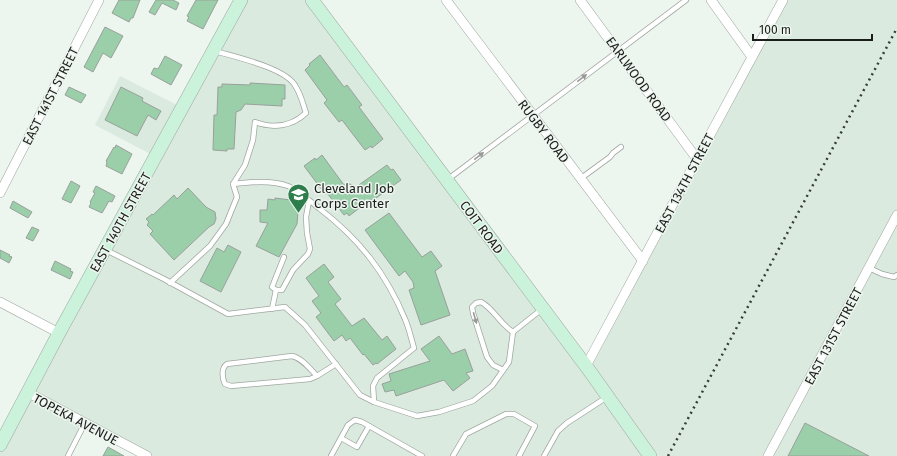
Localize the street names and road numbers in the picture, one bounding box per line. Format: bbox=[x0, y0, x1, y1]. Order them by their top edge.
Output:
street label: EARLWOOD ROAD bbox=[603, 34, 674, 125]
street label: EAST 141ST STREET bbox=[19, 45, 82, 148]
street label: RUGBY ROAD bbox=[515, 97, 572, 166]
street label: EAST 134TH STREET bbox=[652, 131, 717, 236]
street label: EAST 140TH STREET bbox=[87, 169, 154, 275]
street label: COIT ROAD bbox=[457, 198, 506, 257]
street label: EAST 131ST STREET bbox=[802, 285, 865, 387]
street label: TOPEKA AVENUE bbox=[31, 391, 121, 448]

